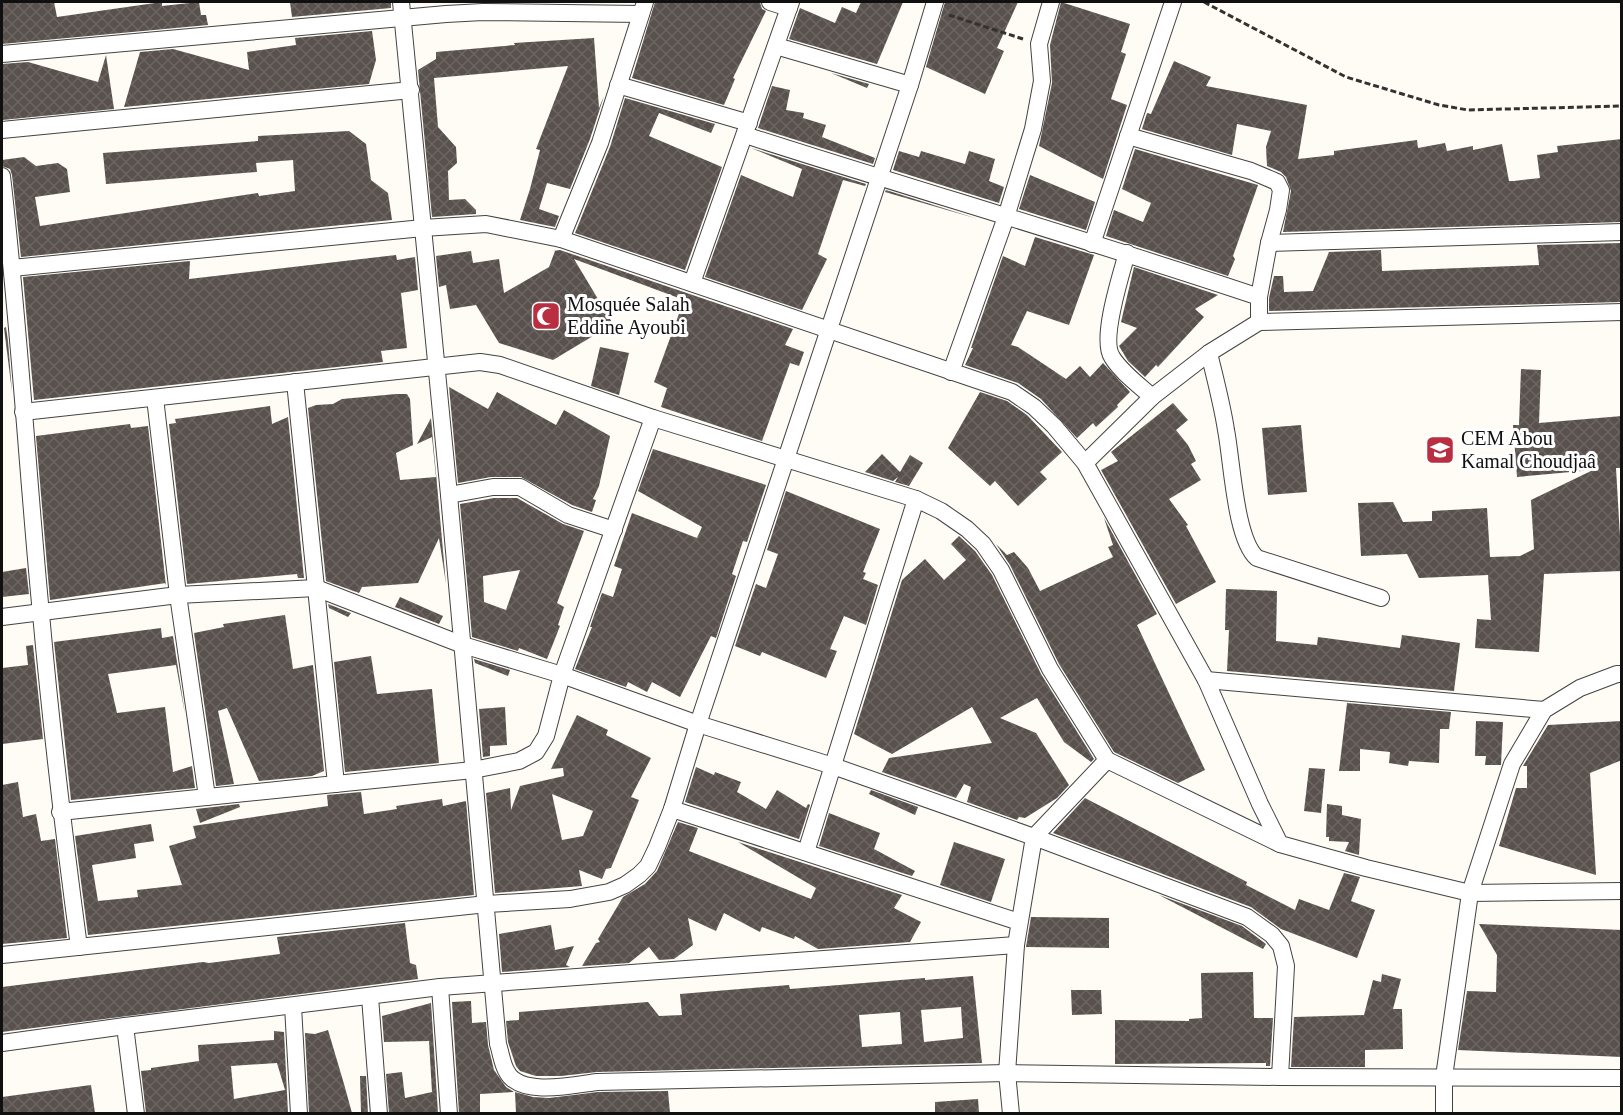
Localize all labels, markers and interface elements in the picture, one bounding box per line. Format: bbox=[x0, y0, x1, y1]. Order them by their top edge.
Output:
place label: Mosquée Salah Eddine Ayoubi bbox=[567, 293, 690, 339]
mosque icon: Mosquée Salah Eddine Ayoubi bbox=[530, 300, 562, 332]
place label: CEM Abou Kamal Choudjaâ bbox=[1461, 427, 1596, 473]
school or university icon: CEM Abou Kamal Choudjaâ bbox=[1424, 434, 1456, 466]

